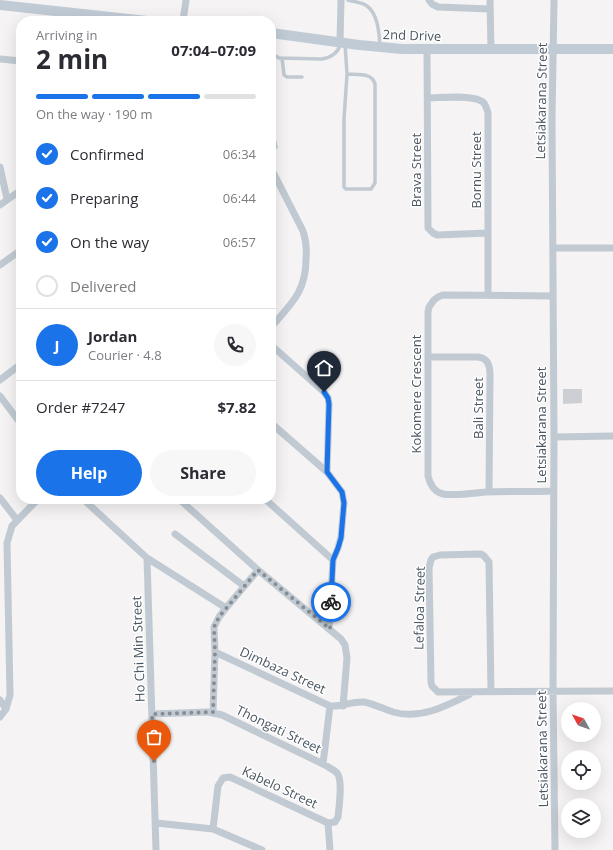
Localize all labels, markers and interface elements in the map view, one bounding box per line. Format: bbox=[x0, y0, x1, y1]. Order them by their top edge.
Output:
street label: 2nd Drive bbox=[382, 25, 442, 45]
text: Arriving in bbox=[36, 26, 98, 44]
text: 07:04–07:09 bbox=[171, 40, 256, 60]
text: 2 min bbox=[36, 41, 108, 77]
street label: Letsiakarana Street bbox=[531, 42, 551, 160]
text: On the way · 190 m bbox=[36, 105, 152, 123]
street label: Bornu Street bbox=[467, 131, 485, 209]
street label: Brava Street bbox=[407, 132, 425, 207]
icon: check bbox=[36, 143, 58, 165]
text: Confirmed bbox=[70, 144, 144, 164]
text: 06:34 bbox=[223, 145, 256, 163]
icon: check bbox=[36, 187, 58, 209]
text: Preparing bbox=[70, 188, 138, 208]
text: 06:44 bbox=[223, 189, 256, 207]
icon: check bbox=[36, 231, 58, 253]
text: On the way bbox=[70, 232, 149, 252]
text: 06:57 bbox=[223, 233, 256, 251]
text: Delivered bbox=[70, 276, 137, 296]
button: phone bbox=[214, 324, 256, 366]
text: Jordan bbox=[88, 326, 137, 346]
street label: Kokomere Crescent bbox=[407, 334, 425, 453]
text: J bbox=[55, 335, 59, 355]
text: Courier · 4.8 bbox=[88, 346, 162, 364]
pin bbox=[307, 351, 341, 392]
icon: home bbox=[313, 357, 335, 379]
street label: Letsiakarana Street bbox=[532, 366, 550, 483]
street label: Bali Street bbox=[469, 377, 487, 439]
text: Order #7247 bbox=[36, 397, 125, 417]
text: $7.82 bbox=[217, 397, 256, 417]
button: Help bbox=[36, 450, 142, 496]
button: Share bbox=[150, 450, 256, 496]
street label: Lefaloa Street bbox=[409, 566, 429, 650]
courier bbox=[311, 582, 351, 622]
icon: bike bbox=[320, 591, 342, 613]
street label: Ho Chi Min Street bbox=[127, 595, 149, 702]
street label: Dimbaza Street bbox=[237, 642, 329, 698]
street label: Letsiakarana Street bbox=[532, 690, 552, 808]
street label: Thongati Street bbox=[233, 701, 325, 758]
north arrow bbox=[561, 702, 601, 742]
map controls bbox=[561, 702, 601, 838]
pin bbox=[137, 720, 171, 761]
icon: bag bbox=[143, 726, 165, 748]
button: locate bbox=[561, 750, 601, 790]
street label: Kabelo Street bbox=[239, 762, 321, 812]
button: layers bbox=[561, 798, 601, 838]

